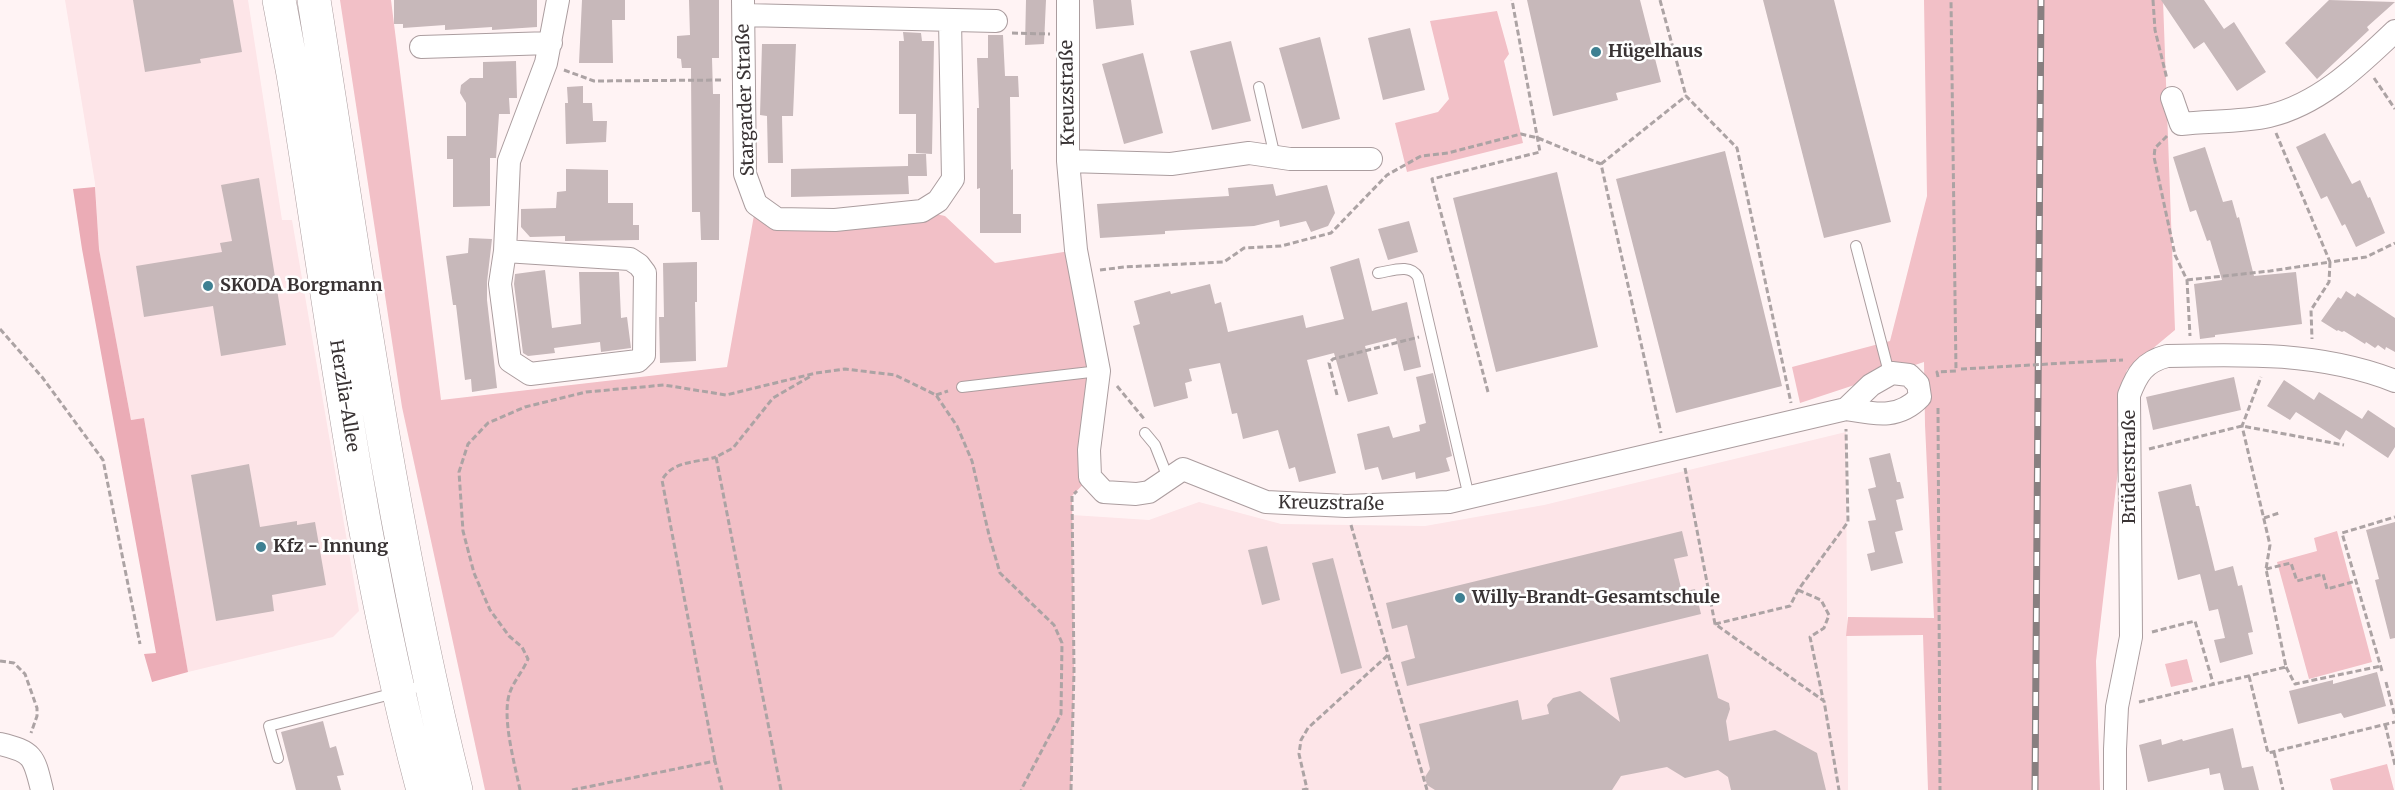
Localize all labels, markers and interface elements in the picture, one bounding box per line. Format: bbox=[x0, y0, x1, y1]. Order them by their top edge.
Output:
street label: Stargarder Straße bbox=[733, 23, 759, 177]
street label: Kreuzstraße bbox=[1056, 40, 1080, 146]
place label: Hügelhaus bbox=[1608, 41, 1703, 63]
marker: Hügelhaus bbox=[1589, 45, 1603, 59]
place label: SKODA Borgmann bbox=[220, 275, 382, 297]
marker: SKODA Borgmann bbox=[201, 279, 215, 293]
street label: Herzlia-Allee bbox=[324, 338, 364, 454]
street label: Brüderstraße bbox=[2119, 410, 2141, 524]
street label: Kreuzstraße bbox=[1278, 492, 1384, 516]
place label: Kfz - Innung bbox=[273, 536, 388, 558]
marker: Kfz - Innung bbox=[254, 540, 268, 554]
place label: Willy-Brandt-Gesamtschule bbox=[1472, 587, 1720, 609]
marker: Willy-Brandt-Gesamtschule bbox=[1453, 591, 1467, 605]

